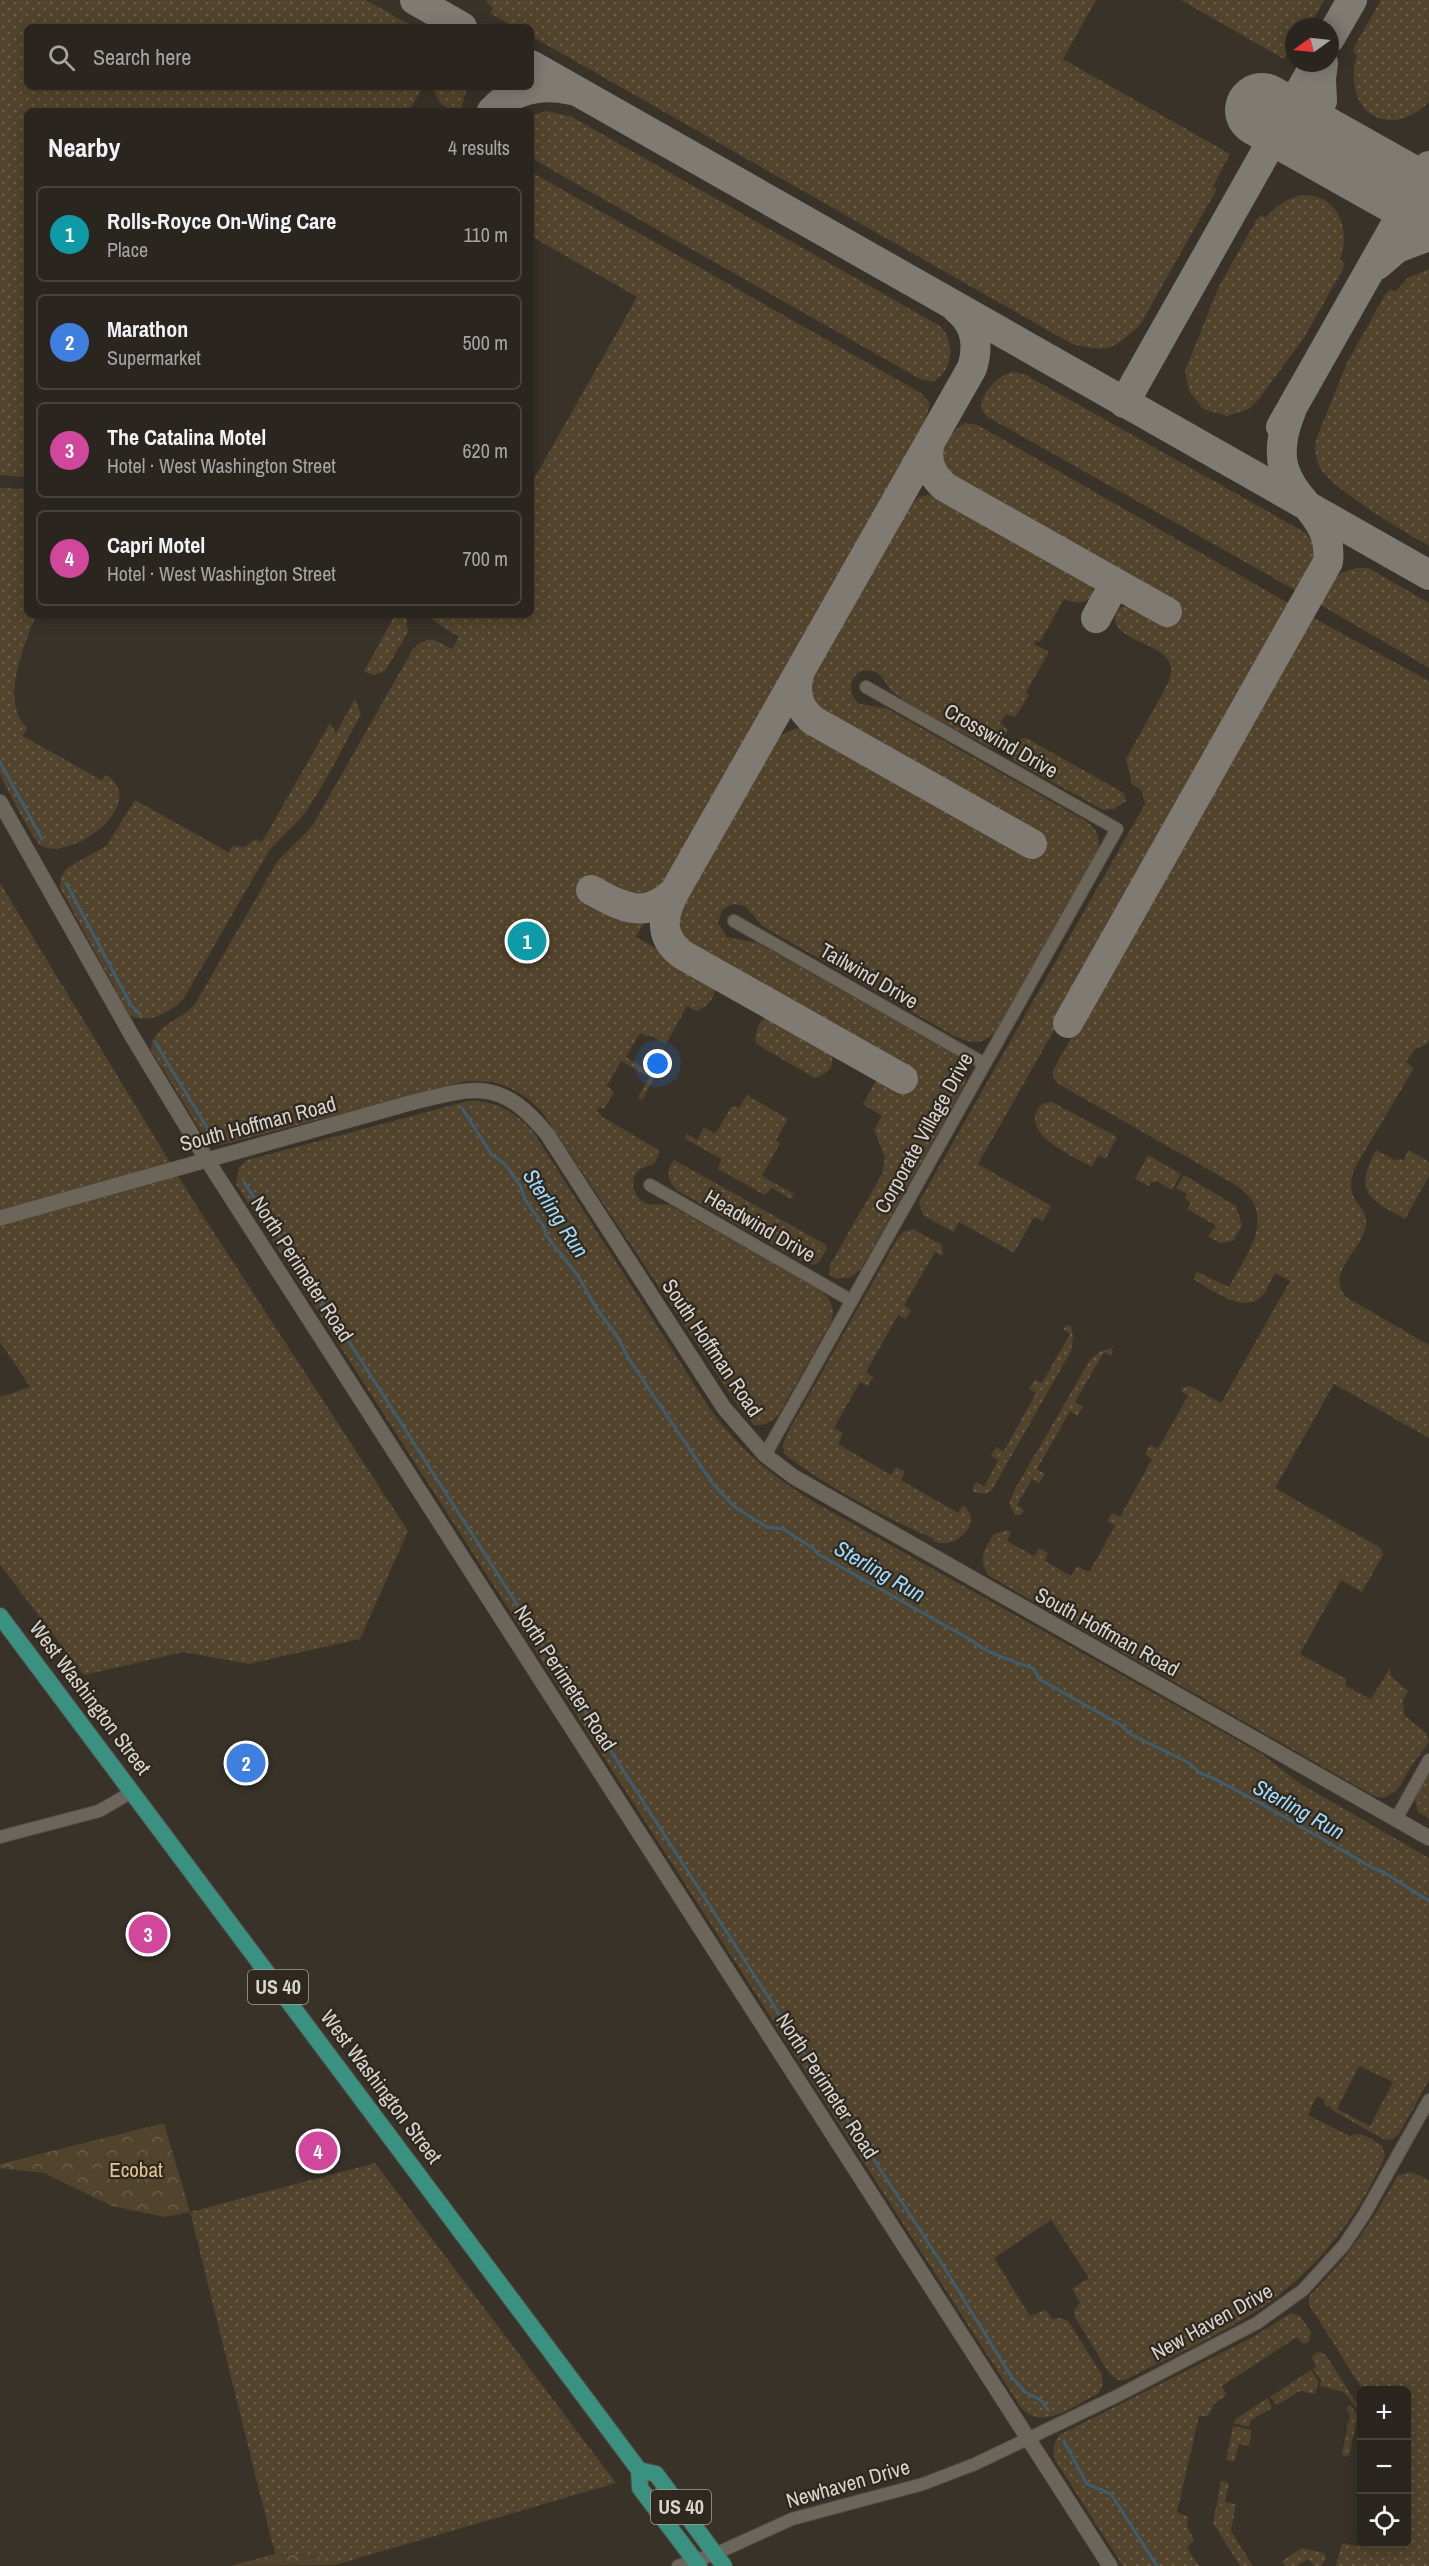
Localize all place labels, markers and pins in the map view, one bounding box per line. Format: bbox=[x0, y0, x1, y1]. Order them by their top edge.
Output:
pin: 1 bbox=[508, 918, 546, 964]
pin: 2 bbox=[226, 1740, 266, 1786]
pin: 3 bbox=[128, 1912, 168, 1956]
pin: 4 bbox=[298, 2128, 338, 2174]

